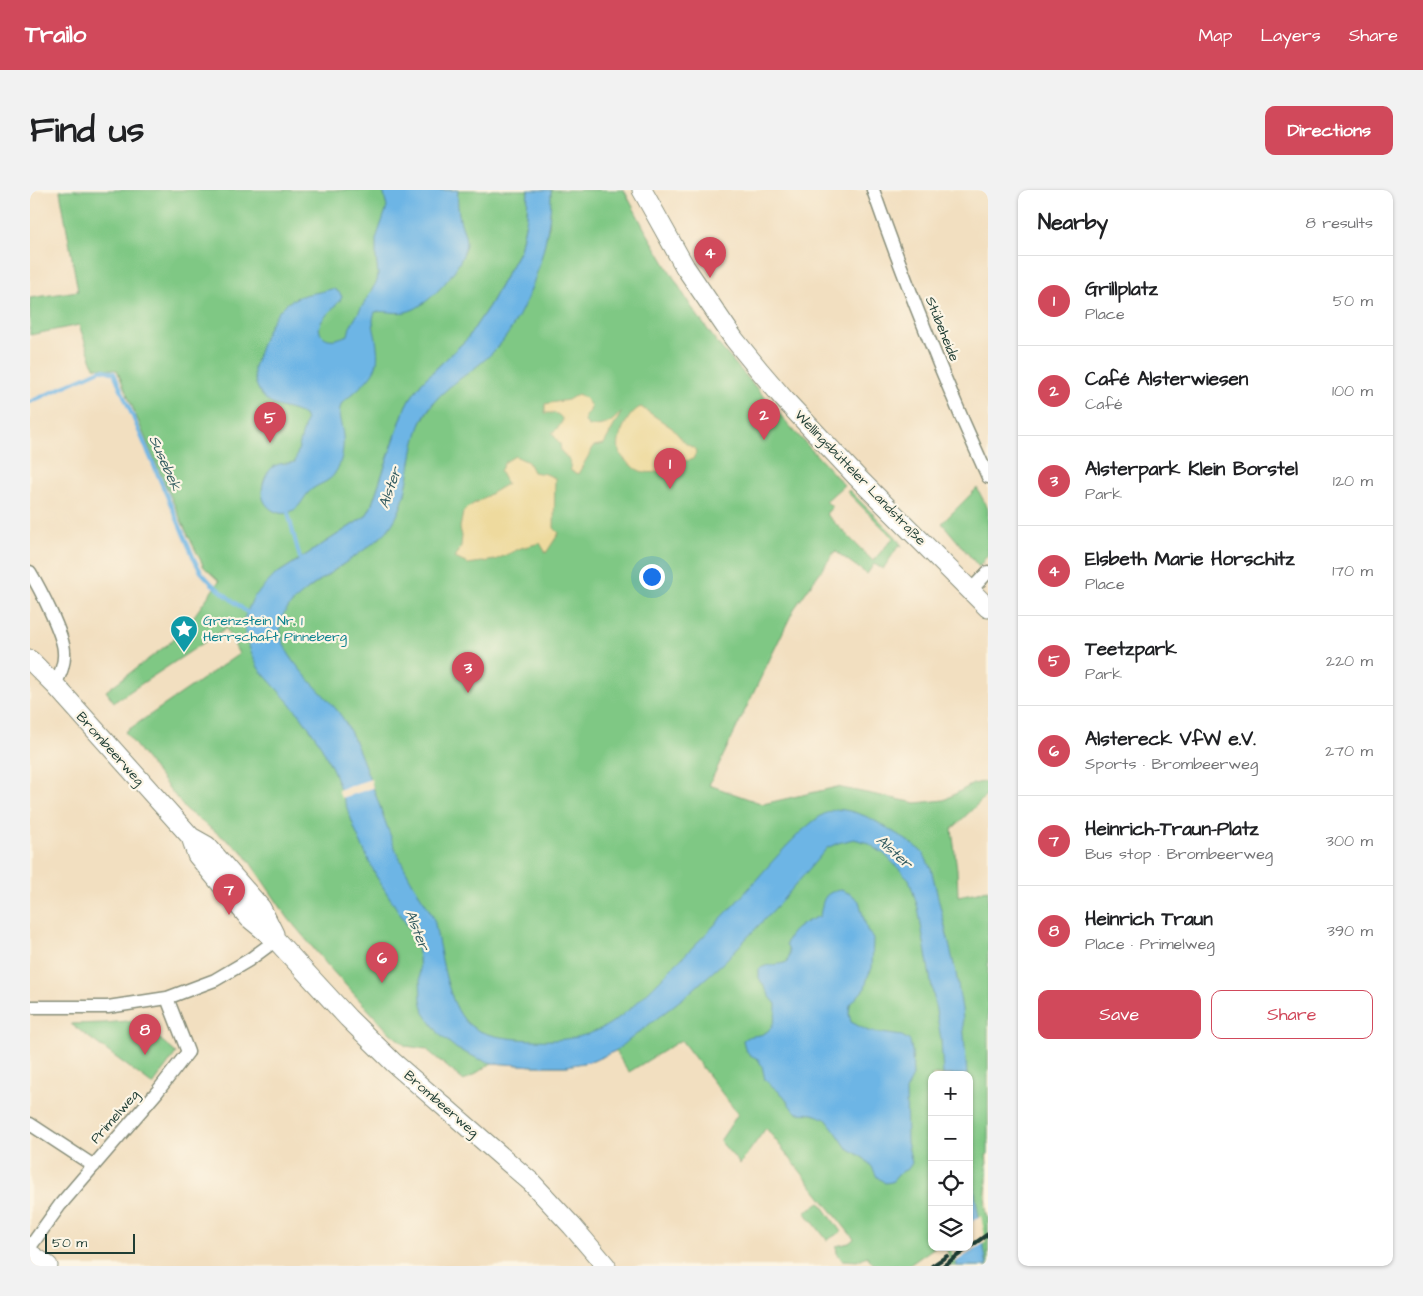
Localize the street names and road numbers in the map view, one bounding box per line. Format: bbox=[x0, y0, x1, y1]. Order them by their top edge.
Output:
street label: Stübeheide bbox=[920, 293, 964, 365]
street label: Wellingsbütteler Landstraße bbox=[790, 406, 931, 551]
street label: Brombeerweg bbox=[71, 708, 149, 790]
street label: Brombeerweg bbox=[399, 1066, 483, 1142]
street label: Primelweg bbox=[86, 1086, 144, 1148]

